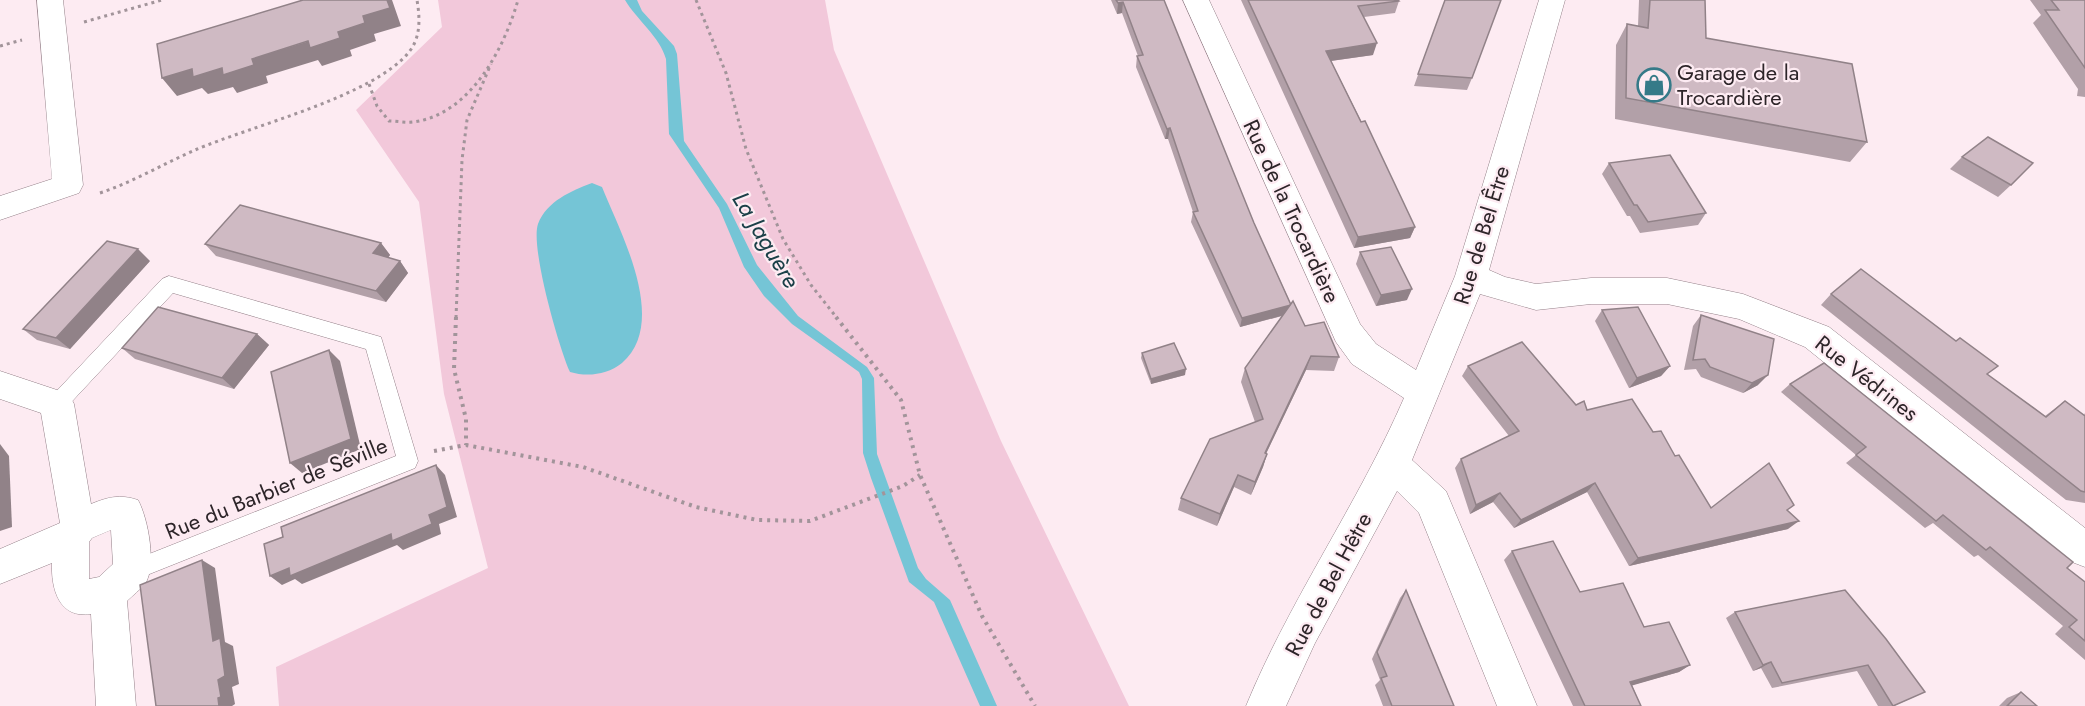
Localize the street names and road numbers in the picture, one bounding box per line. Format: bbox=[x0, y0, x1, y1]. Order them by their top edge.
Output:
street label: Rue de la Trocardière bbox=[1235, 114, 1349, 308]
street label: Rue de Bel Être bbox=[1445, 162, 1517, 308]
street label: Rue Védrines bbox=[1809, 327, 1926, 429]
street label: Rue du Barbier de Séville bbox=[160, 429, 392, 547]
street label: Rue de Bel Hêtre bbox=[1277, 507, 1379, 661]

